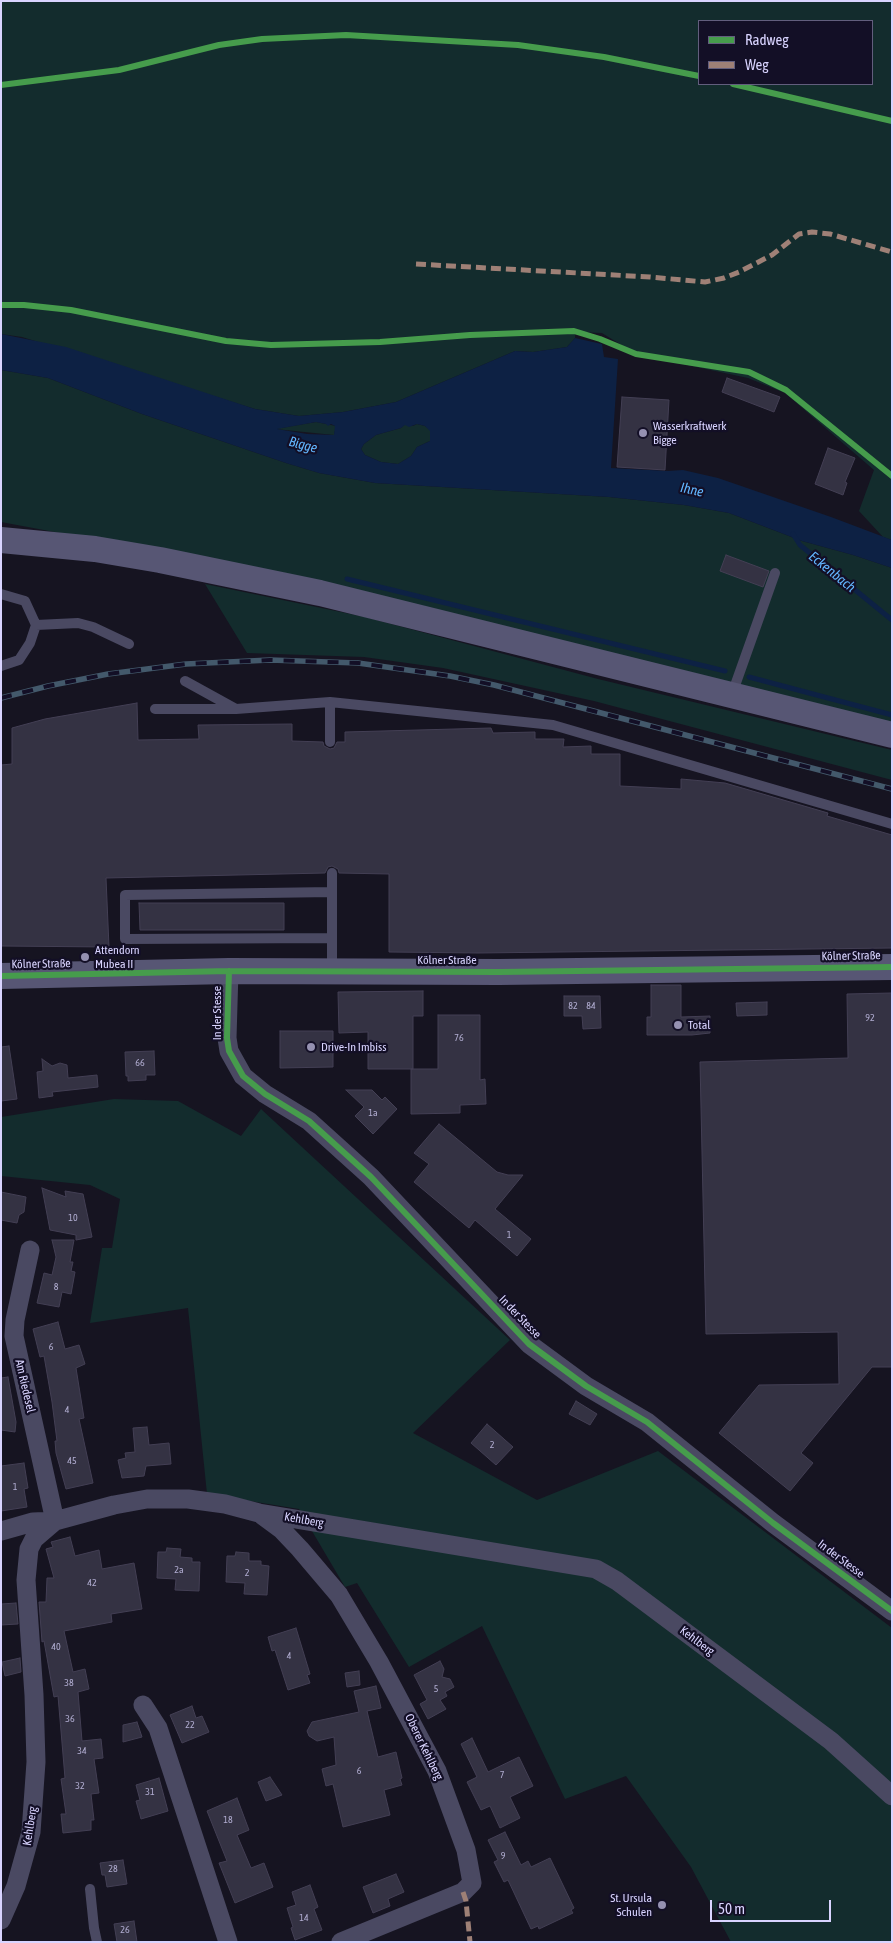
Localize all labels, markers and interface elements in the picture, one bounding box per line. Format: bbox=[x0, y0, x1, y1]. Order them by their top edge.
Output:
legend bbox=[698, 20, 873, 85]
text: Radweg bbox=[745, 31, 789, 48]
text: Weg bbox=[745, 56, 769, 73]
place label: Wasserkraftwerk Bigge bbox=[653, 419, 727, 447]
marker: Wasserkraftwerk Bigge bbox=[637, 427, 649, 439]
water label: Bigge bbox=[287, 433, 319, 457]
water label: Ihne bbox=[679, 479, 705, 501]
water label: Eckenbach bbox=[805, 548, 859, 596]
place label: Attendorn Mubea II bbox=[95, 943, 140, 971]
street label: Kölner Straße bbox=[821, 948, 881, 964]
marker: Attendorn Mubea II bbox=[79, 951, 91, 963]
street label: Kölner Straße bbox=[417, 953, 477, 967]
street label: Kölner Straße bbox=[11, 956, 71, 972]
street label: In der Stesse bbox=[210, 986, 224, 1040]
house number: 82 bbox=[568, 1000, 578, 1012]
house number: 84 bbox=[586, 1000, 596, 1012]
house number: 92 bbox=[865, 1012, 875, 1024]
place label: Total bbox=[688, 1018, 710, 1032]
marker: Total bbox=[672, 1019, 684, 1031]
house number: 76 bbox=[454, 1032, 464, 1044]
place label: Drive-In Imbiss bbox=[321, 1040, 386, 1054]
marker: Drive-In Imbiss bbox=[305, 1041, 317, 1053]
house number: 66 bbox=[135, 1057, 145, 1069]
house number: 1a bbox=[368, 1107, 378, 1119]
house number: 10 bbox=[68, 1212, 78, 1224]
house number: 1 bbox=[507, 1229, 511, 1241]
house number: 8 bbox=[54, 1281, 58, 1293]
street label: In der Stesse bbox=[496, 1292, 544, 1342]
house number: 6 bbox=[49, 1341, 53, 1353]
street label: Am Riedesel bbox=[12, 1358, 38, 1414]
house number: 4 bbox=[65, 1404, 69, 1416]
house number: 2 bbox=[490, 1439, 494, 1451]
house number: 45 bbox=[67, 1455, 77, 1467]
house number: 1 bbox=[13, 1481, 17, 1493]
street label: Kehlberg bbox=[283, 1509, 325, 1531]
street label: In der Stesse bbox=[815, 1537, 867, 1581]
house number: 2a bbox=[174, 1564, 184, 1576]
house number: 2 bbox=[245, 1567, 249, 1579]
house number: 42 bbox=[87, 1577, 97, 1589]
street label: Kehlberg bbox=[677, 1623, 717, 1659]
house number: 40 bbox=[51, 1641, 61, 1653]
house number: 4 bbox=[287, 1650, 291, 1662]
house number: 38 bbox=[64, 1677, 74, 1689]
house number: 5 bbox=[434, 1683, 438, 1695]
street label: Oberer Kehlberg bbox=[402, 1712, 446, 1782]
house number: 36 bbox=[65, 1713, 75, 1725]
house number: 22 bbox=[185, 1719, 195, 1731]
house number: 34 bbox=[77, 1745, 87, 1757]
house number: 6 bbox=[357, 1765, 361, 1777]
house number: 7 bbox=[500, 1769, 504, 1781]
house number: 32 bbox=[75, 1780, 85, 1792]
house number: 31 bbox=[145, 1786, 155, 1798]
street label: Kehlberg bbox=[20, 1805, 40, 1847]
house number: 18 bbox=[223, 1814, 233, 1826]
house number: 9 bbox=[501, 1850, 505, 1862]
house number: 28 bbox=[108, 1863, 118, 1875]
scale bar bbox=[713, 1890, 834, 1922]
place label: St. Ursula Schulen bbox=[610, 1891, 652, 1919]
marker: St. Ursula Schulen bbox=[656, 1899, 668, 1911]
text: 50 m bbox=[718, 1900, 745, 1917]
house number: 14 bbox=[299, 1912, 309, 1924]
house number: 26 bbox=[120, 1924, 130, 1936]

